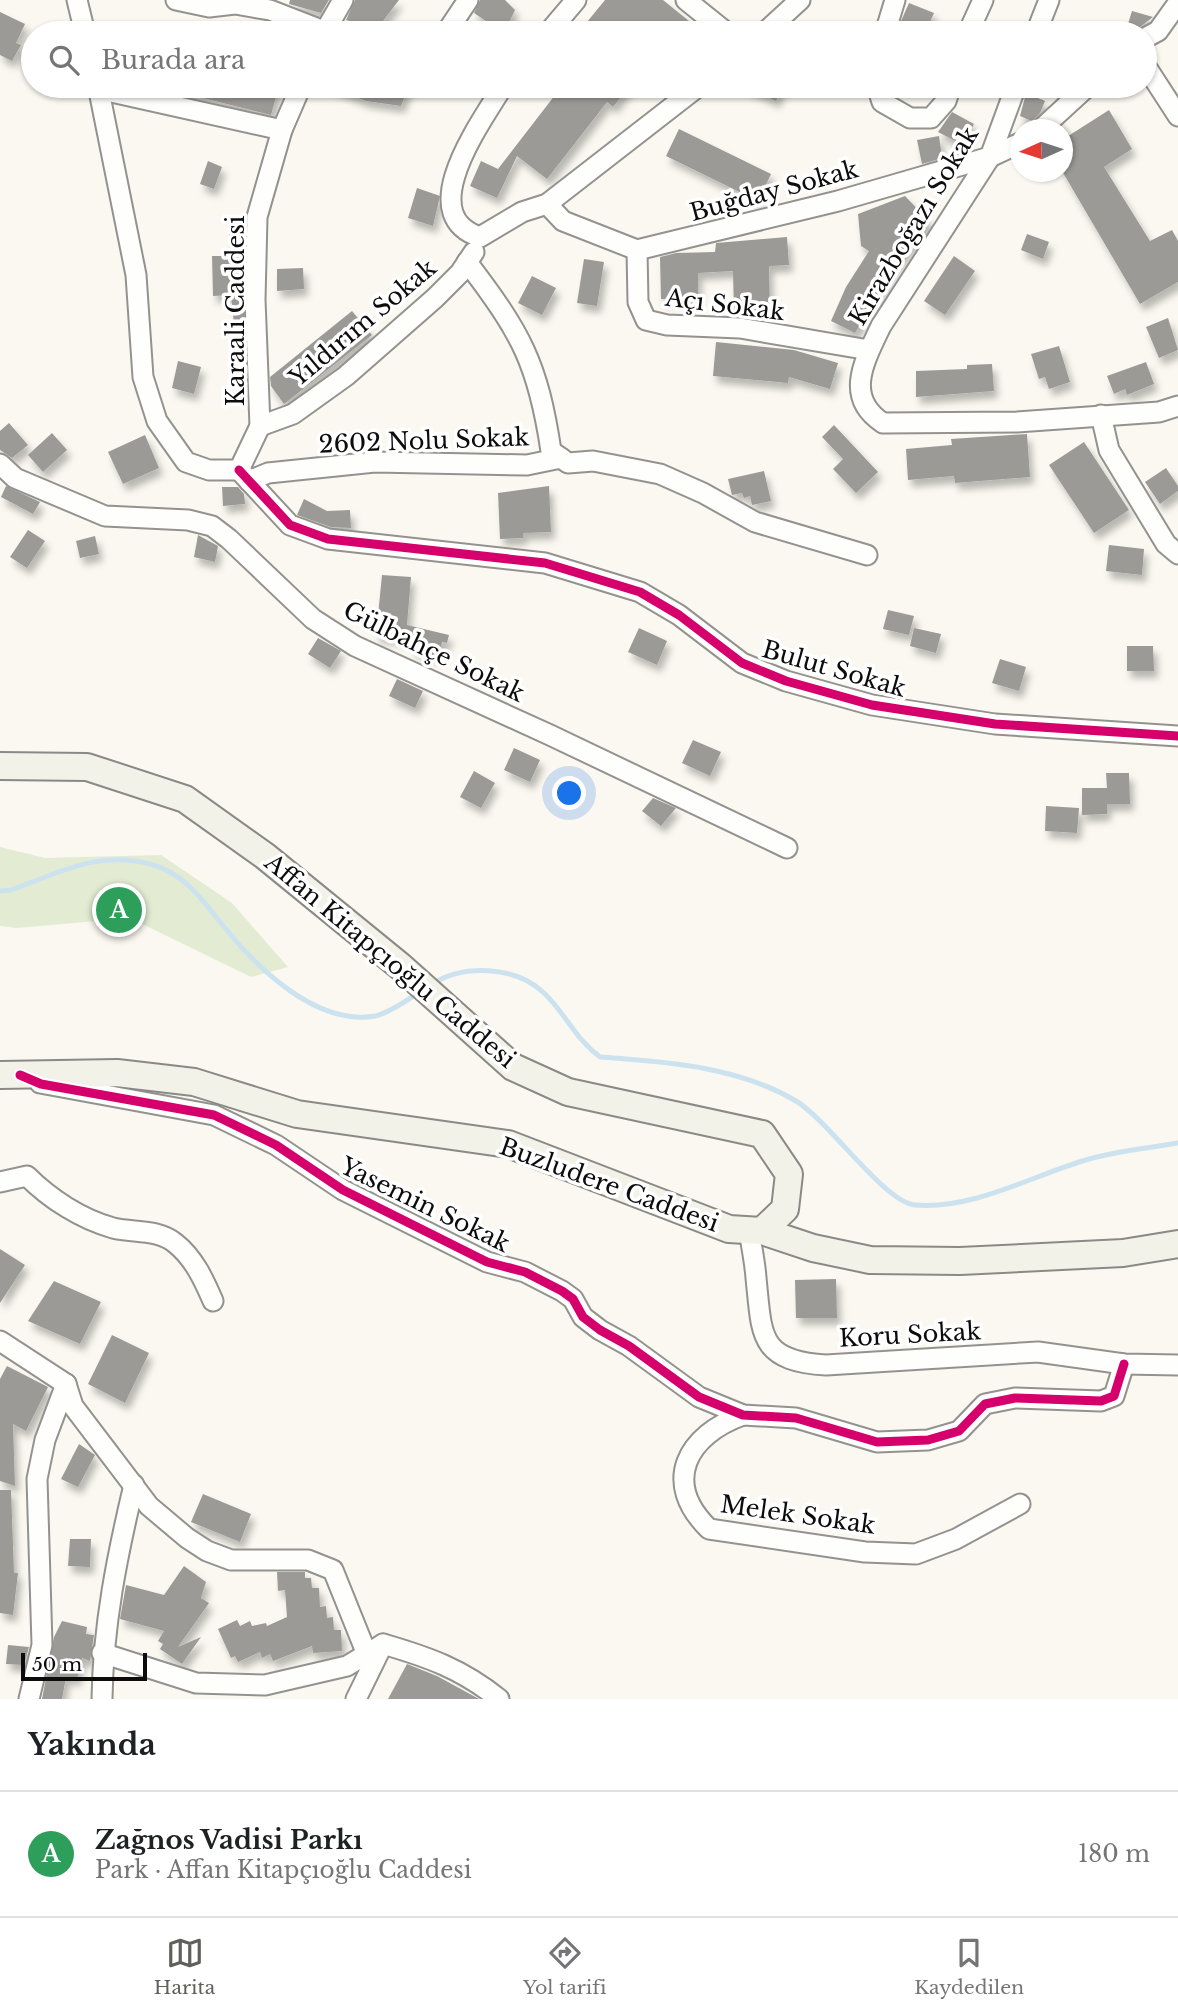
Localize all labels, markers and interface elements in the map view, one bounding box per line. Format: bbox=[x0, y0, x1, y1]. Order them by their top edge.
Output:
search box bbox=[21, 21, 1157, 98]
icon: search bbox=[45, 41, 83, 79]
text: Burada ara bbox=[101, 44, 245, 76]
north arrow bbox=[1010, 119, 1073, 182]
street label: Kirazboğazı Sokak bbox=[843, 121, 984, 330]
street label: Buğday Sokak bbox=[686, 154, 861, 227]
street label: Karaali Caddesi bbox=[221, 216, 250, 406]
street label: Yıldırım Sokak bbox=[283, 253, 442, 393]
street label: Açı Sokak bbox=[663, 283, 787, 326]
street label: 2602 Nolu Sokak bbox=[318, 422, 530, 459]
street label: Gülbahçe Sokak bbox=[339, 595, 530, 708]
street label: Bulut Sokak bbox=[759, 634, 910, 703]
your location bbox=[552, 776, 586, 810]
street label: Affan Kitapçıoğlu Caddesi bbox=[258, 847, 521, 1074]
pin: A bbox=[96, 884, 142, 936]
street label: Buzludere Caddesi bbox=[496, 1131, 723, 1238]
street label: Yasemin Sokak bbox=[335, 1151, 515, 1258]
street label: Koru Sokak bbox=[838, 1316, 982, 1353]
street label: Melek Sokak bbox=[719, 1489, 878, 1540]
scale bar bbox=[21, 1650, 147, 1682]
text: 50 m bbox=[32, 1653, 82, 1676]
text: Yakında bbox=[28, 1726, 156, 1763]
text: Zağnos Vadisi Parkı bbox=[95, 1824, 363, 1856]
text: A bbox=[42, 1840, 60, 1868]
text: 180 m bbox=[1078, 1840, 1150, 1868]
text: Park · Affan Kitapçıoğlu Caddesi bbox=[95, 1856, 472, 1884]
tab: Harita bbox=[154, 1934, 215, 1999]
tab: Yol tarifi bbox=[523, 1934, 607, 1999]
tab: Kaydedilen bbox=[914, 1934, 1024, 1999]

